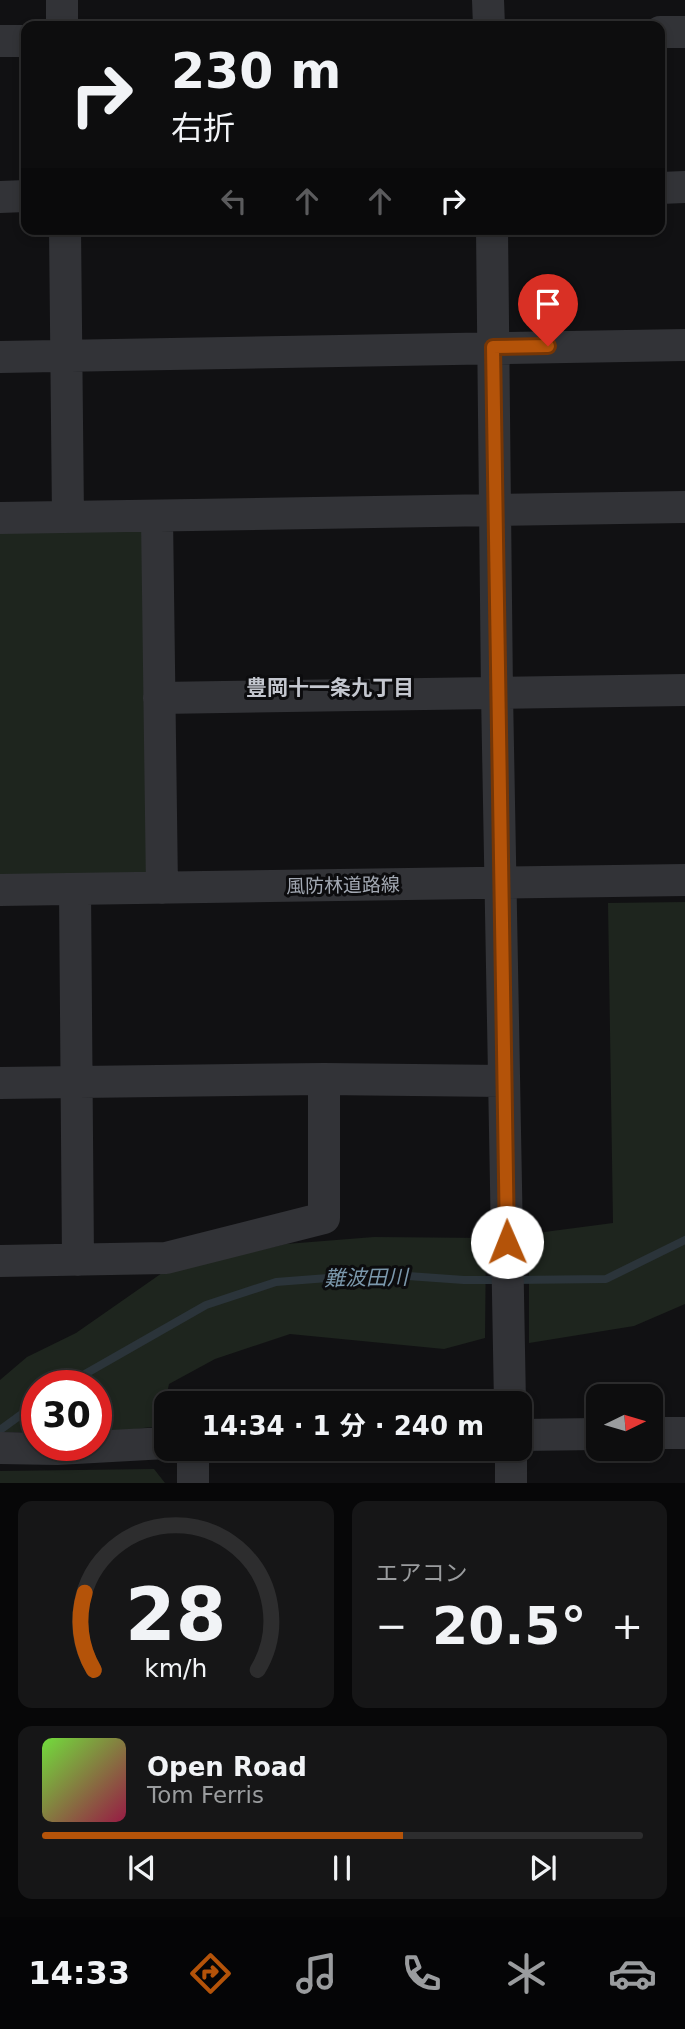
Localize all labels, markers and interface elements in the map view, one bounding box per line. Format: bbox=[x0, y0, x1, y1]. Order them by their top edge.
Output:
text: 230 m bbox=[171, 43, 341, 100]
icon: right bbox=[56, 49, 147, 140]
text: 右折 bbox=[171, 109, 235, 147]
icon: left bbox=[215, 182, 253, 220]
icon: ahead bbox=[288, 182, 326, 220]
icon: ahead bbox=[361, 182, 399, 220]
icon: right bbox=[434, 182, 472, 220]
pin bbox=[518, 274, 578, 346]
icon: arrive bbox=[529, 285, 567, 323]
district label: 豊岡十一条九丁目 bbox=[246, 676, 414, 700]
street label: 風防林道路線 bbox=[286, 873, 400, 897]
position arrow bbox=[470, 1205, 544, 1279]
water label: 難波田川 bbox=[324, 1265, 410, 1291]
speed limit sign: 30 bbox=[21, 1370, 112, 1461]
north arrow bbox=[586, 1384, 663, 1461]
map controls bbox=[586, 1384, 663, 1461]
text: 14:34 · 1 分 · 240 m bbox=[202, 1411, 484, 1441]
text: エアコン bbox=[376, 1560, 468, 1586]
text: 28 bbox=[125, 1573, 226, 1658]
text: 20.5° bbox=[432, 1596, 586, 1656]
text: − bbox=[376, 1604, 407, 1648]
text: + bbox=[611, 1604, 643, 1648]
text: km/h bbox=[144, 1654, 207, 1683]
text: Open Road bbox=[147, 1752, 307, 1782]
text: Tom Ferris bbox=[147, 1782, 264, 1808]
icon: previous bbox=[123, 1849, 161, 1887]
icon: pause bbox=[323, 1849, 361, 1887]
icon: next bbox=[524, 1849, 562, 1887]
icon: directions bbox=[186, 1949, 235, 1998]
icon: music bbox=[292, 1949, 341, 1998]
icon: phone bbox=[397, 1949, 446, 1998]
icon: climate bbox=[502, 1949, 551, 1998]
icon: car bbox=[608, 1949, 657, 1998]
text: 14:33 bbox=[28, 1954, 130, 1992]

